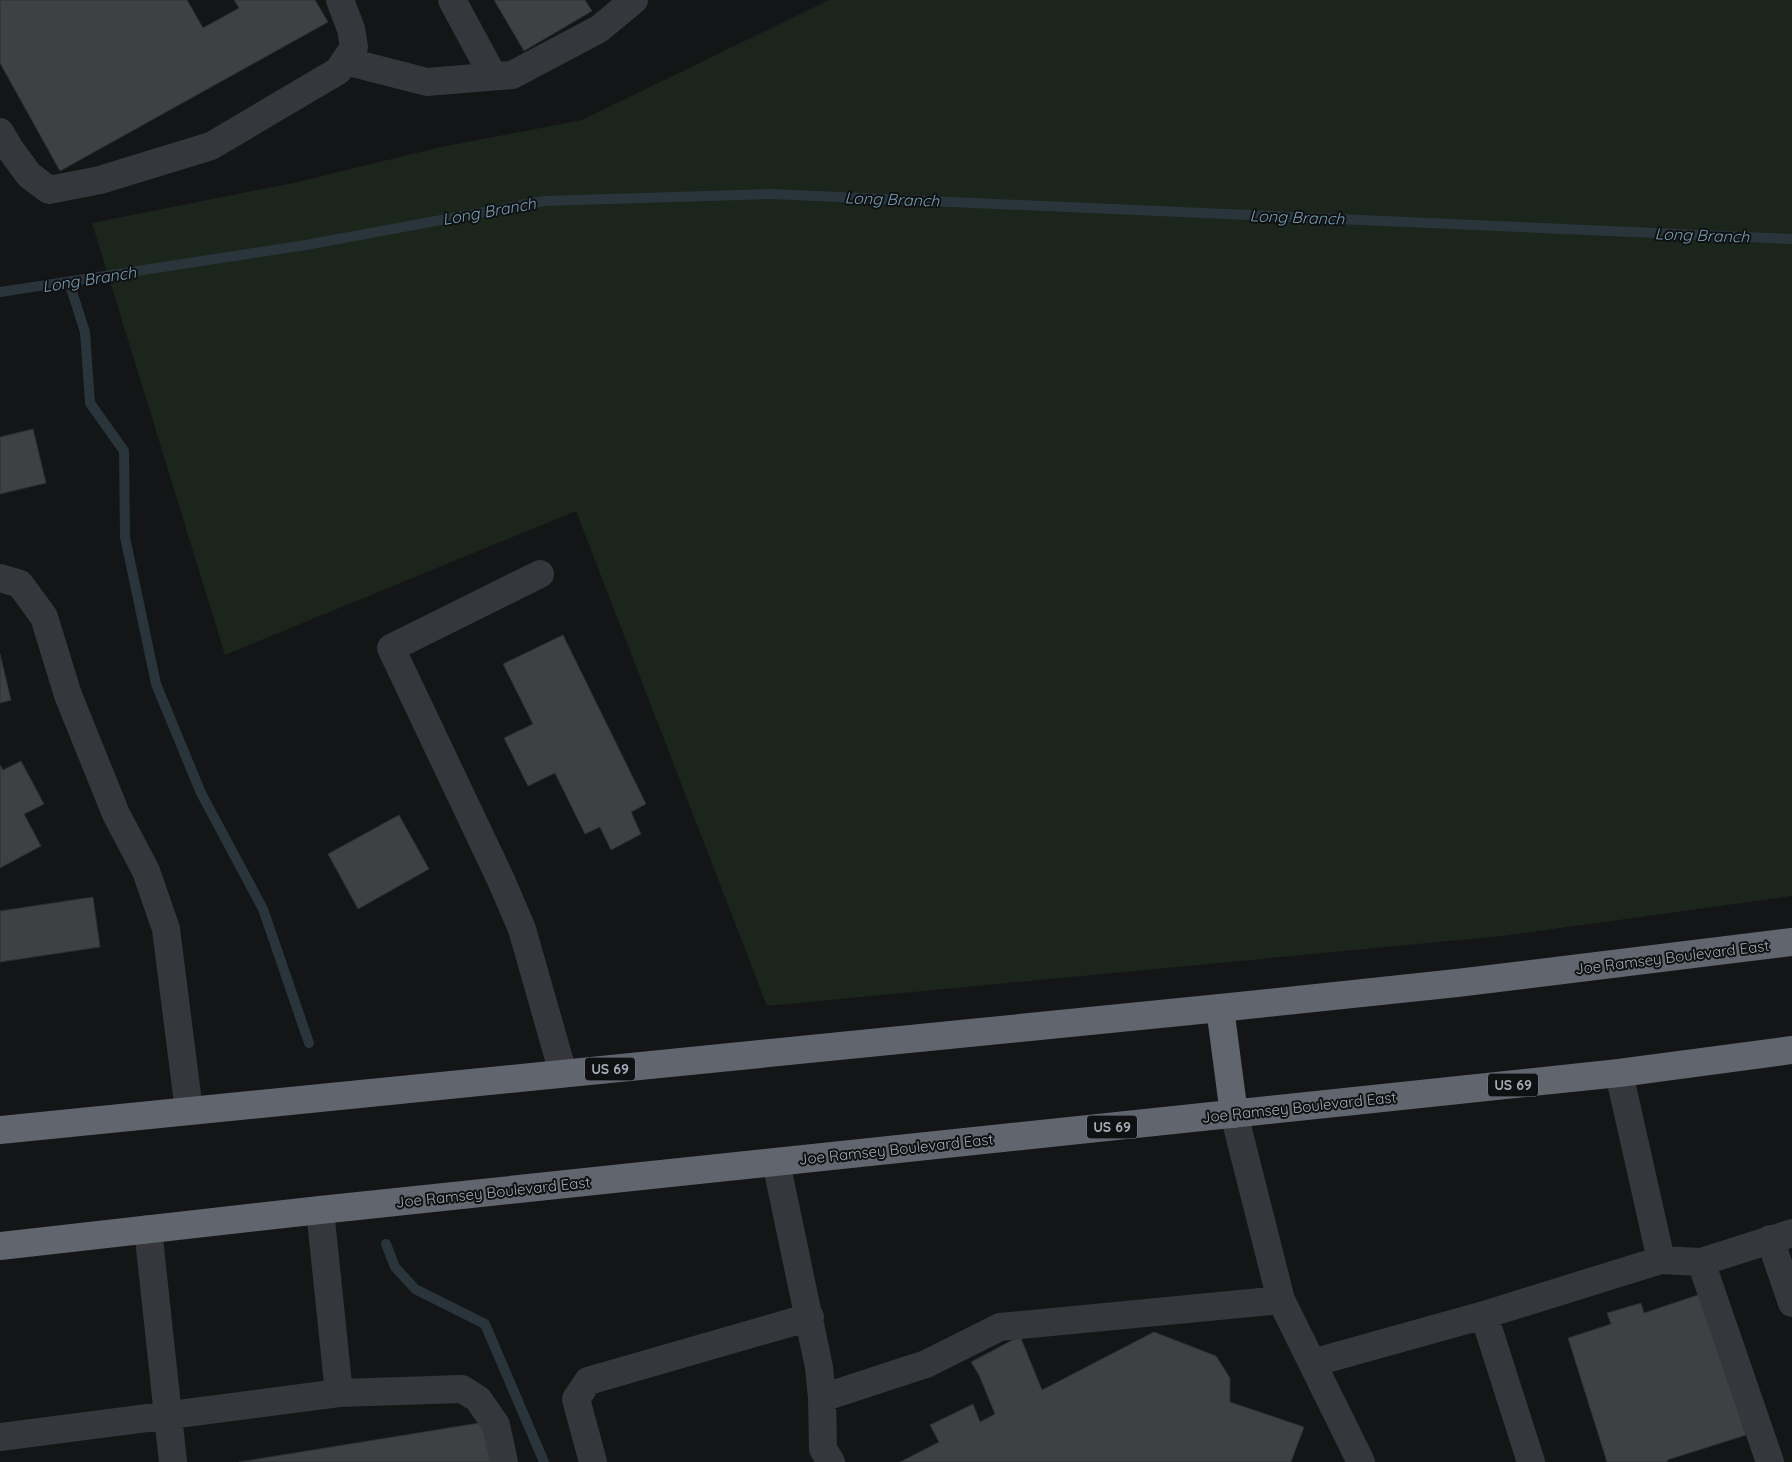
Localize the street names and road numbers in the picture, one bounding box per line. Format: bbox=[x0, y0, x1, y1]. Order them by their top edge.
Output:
street label: Joe Ramsey Boulevard East bbox=[1574, 936, 1770, 978]
road number: US 69 bbox=[585, 1058, 635, 1080]
road number: US 69 bbox=[1488, 1074, 1538, 1096]
street label: Joe Ramsey Boulevard East bbox=[1201, 1087, 1397, 1127]
road number: US 69 bbox=[1087, 1116, 1137, 1138]
street label: Joe Ramsey Boulevard East bbox=[798, 1129, 994, 1169]
street label: Joe Ramsey Boulevard East bbox=[395, 1172, 591, 1212]

